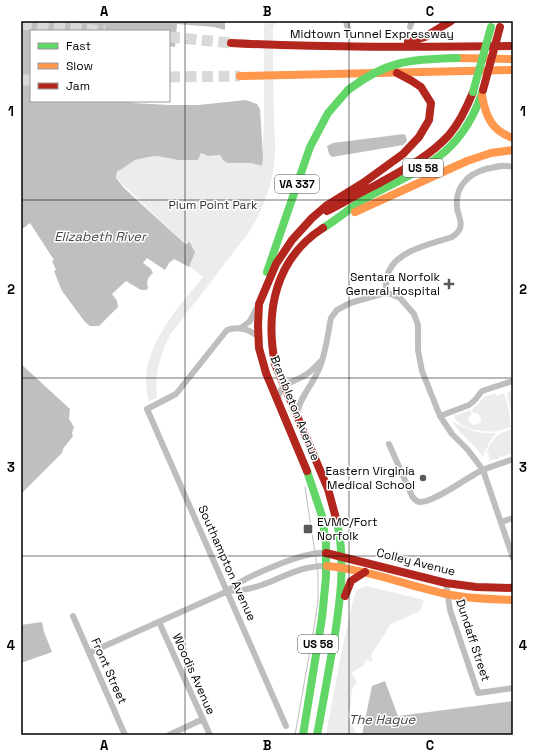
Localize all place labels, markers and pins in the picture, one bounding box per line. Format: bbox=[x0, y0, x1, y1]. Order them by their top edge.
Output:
place label: Sentara Norfolk General Hospital bbox=[346, 269, 441, 299]
marker: Sentara Norfolk General Hospital bbox=[443, 278, 455, 290]
place label: Eastern Virginia Medical School bbox=[325, 463, 415, 493]
marker: Eastern Virginia Medical School bbox=[418, 473, 428, 483]
place label: EVMC/Fort Norfolk bbox=[317, 514, 378, 544]
marker: EVMC/Fort Norfolk bbox=[302, 523, 314, 535]

